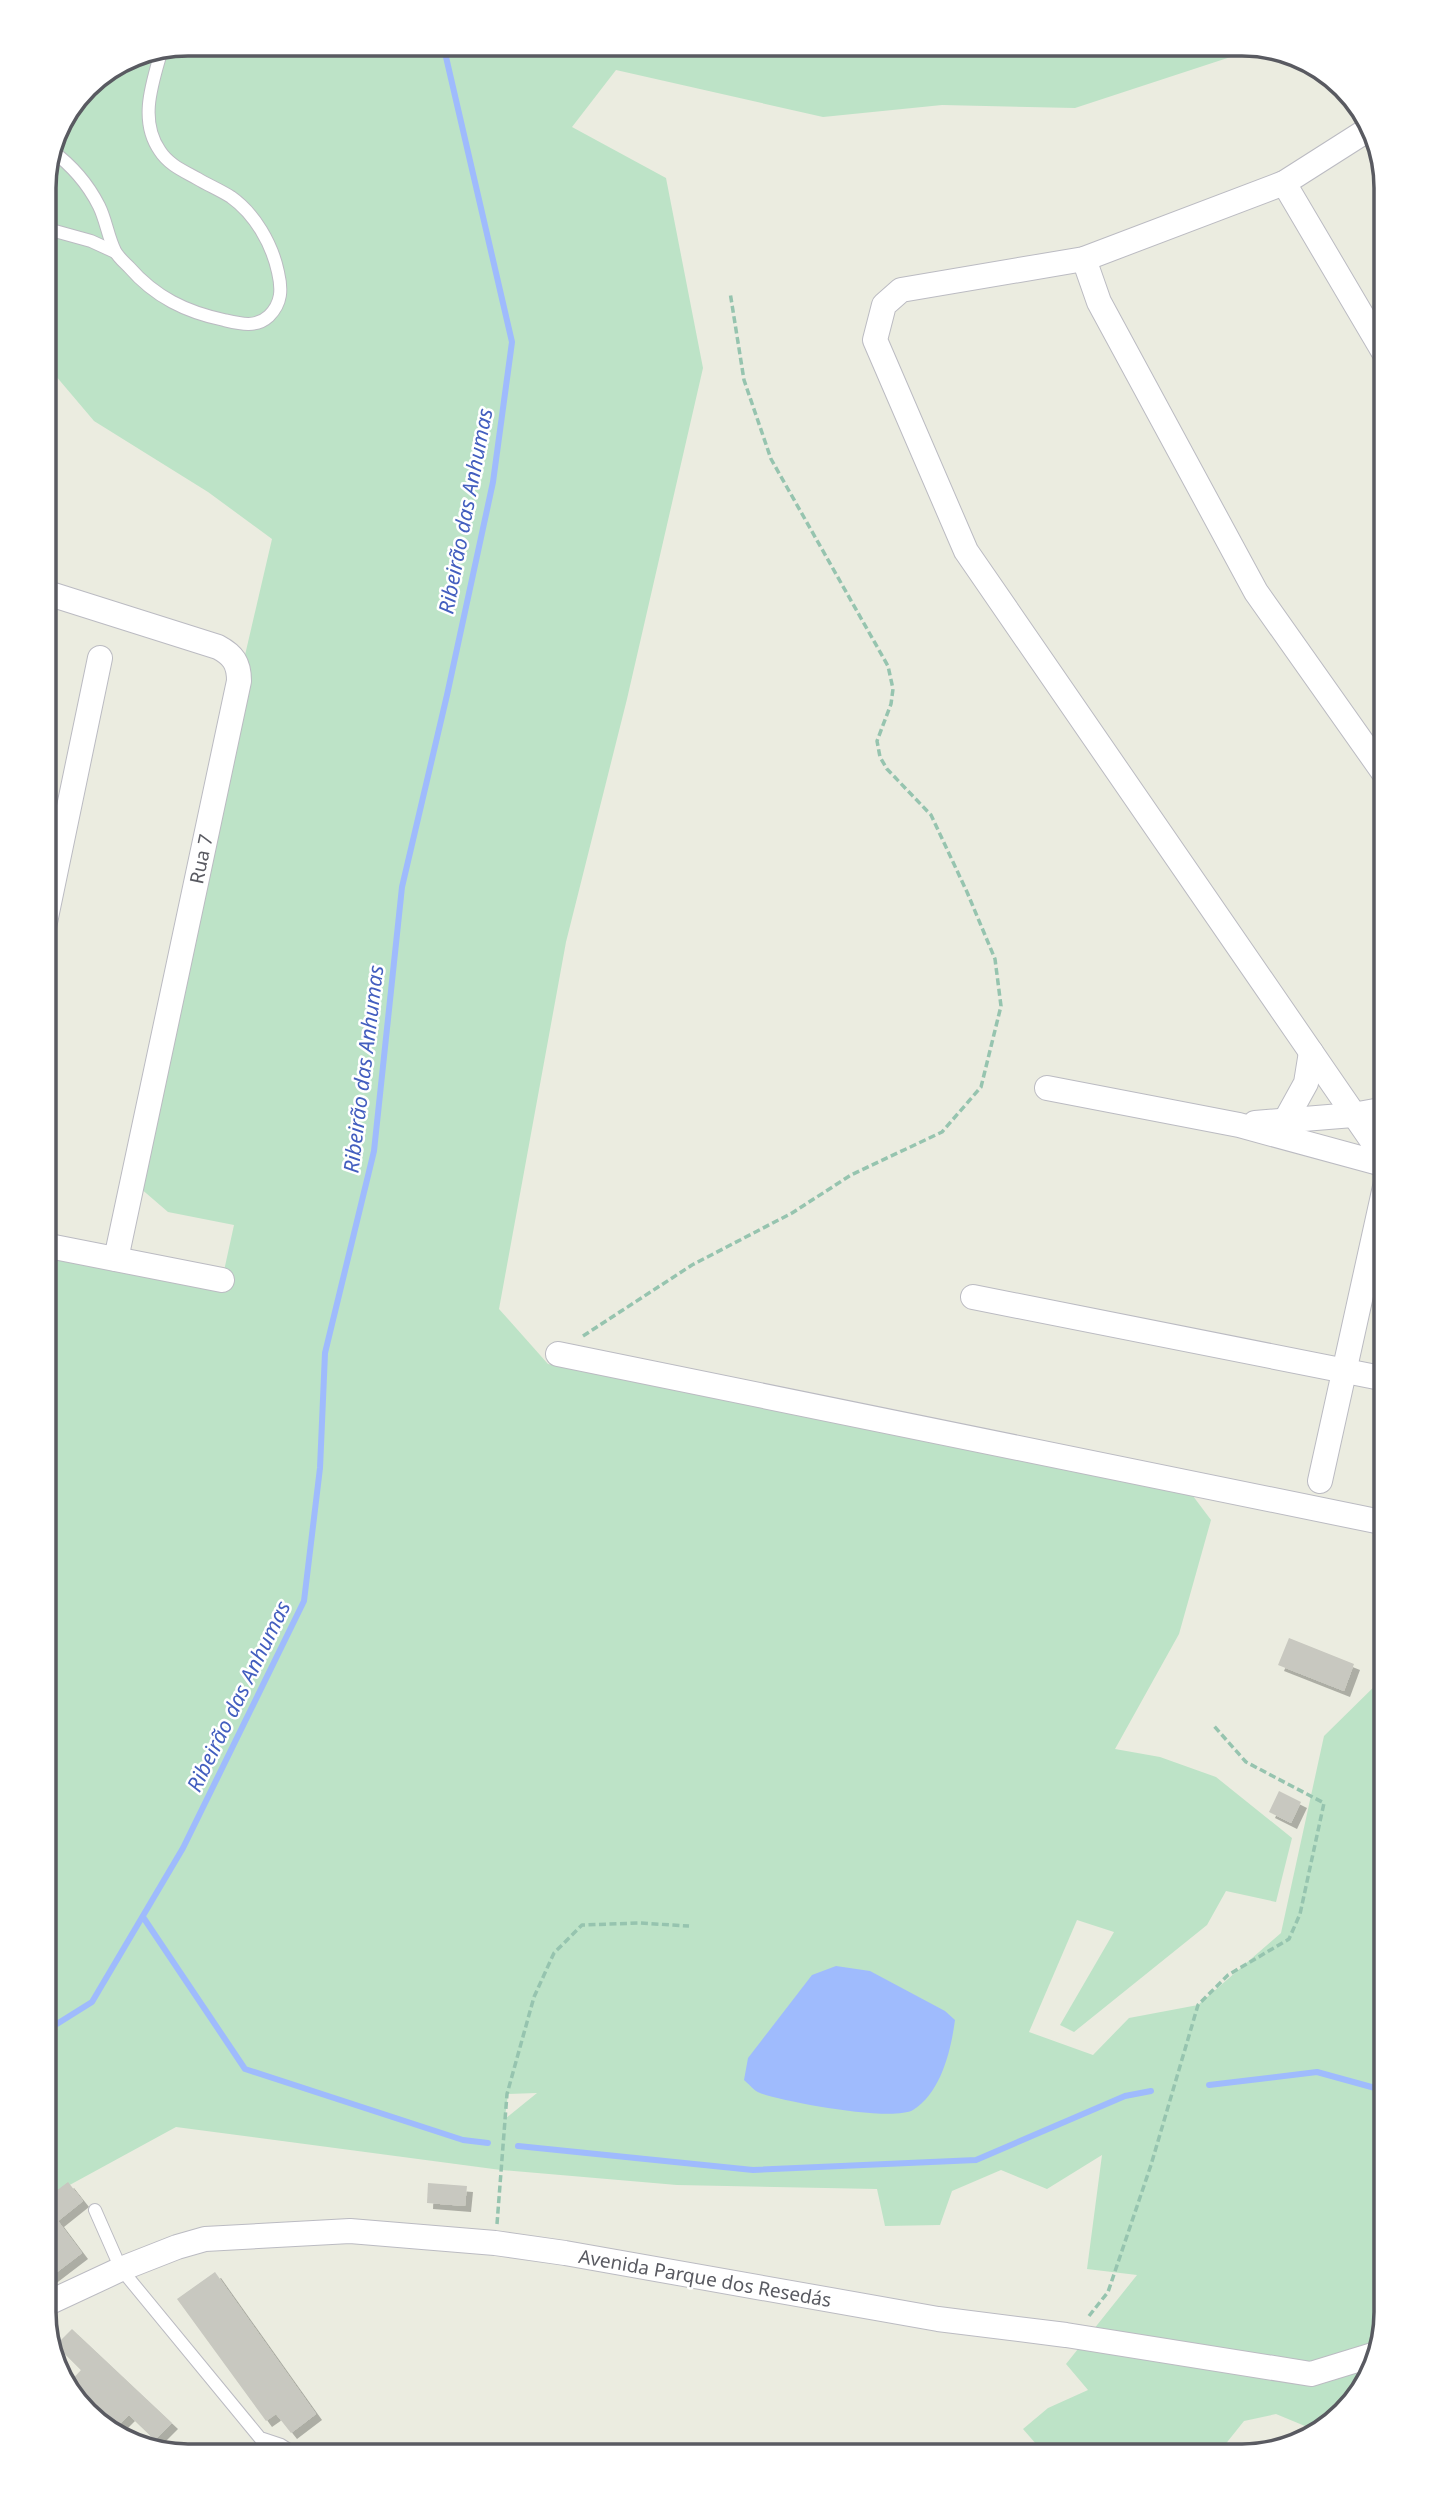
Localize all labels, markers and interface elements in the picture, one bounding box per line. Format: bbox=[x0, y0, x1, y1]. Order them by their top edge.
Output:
water label: Ribeirão das Anhumas bbox=[431, 406, 499, 616]
street label: Rua 7 bbox=[183, 832, 219, 886]
water label: Ribeirão das Anhumas bbox=[336, 964, 390, 1174]
water label: Ribeirão das Anhumas bbox=[180, 1596, 296, 1796]
street label: Avenida Parque dos Resedás bbox=[577, 2243, 833, 2313]

